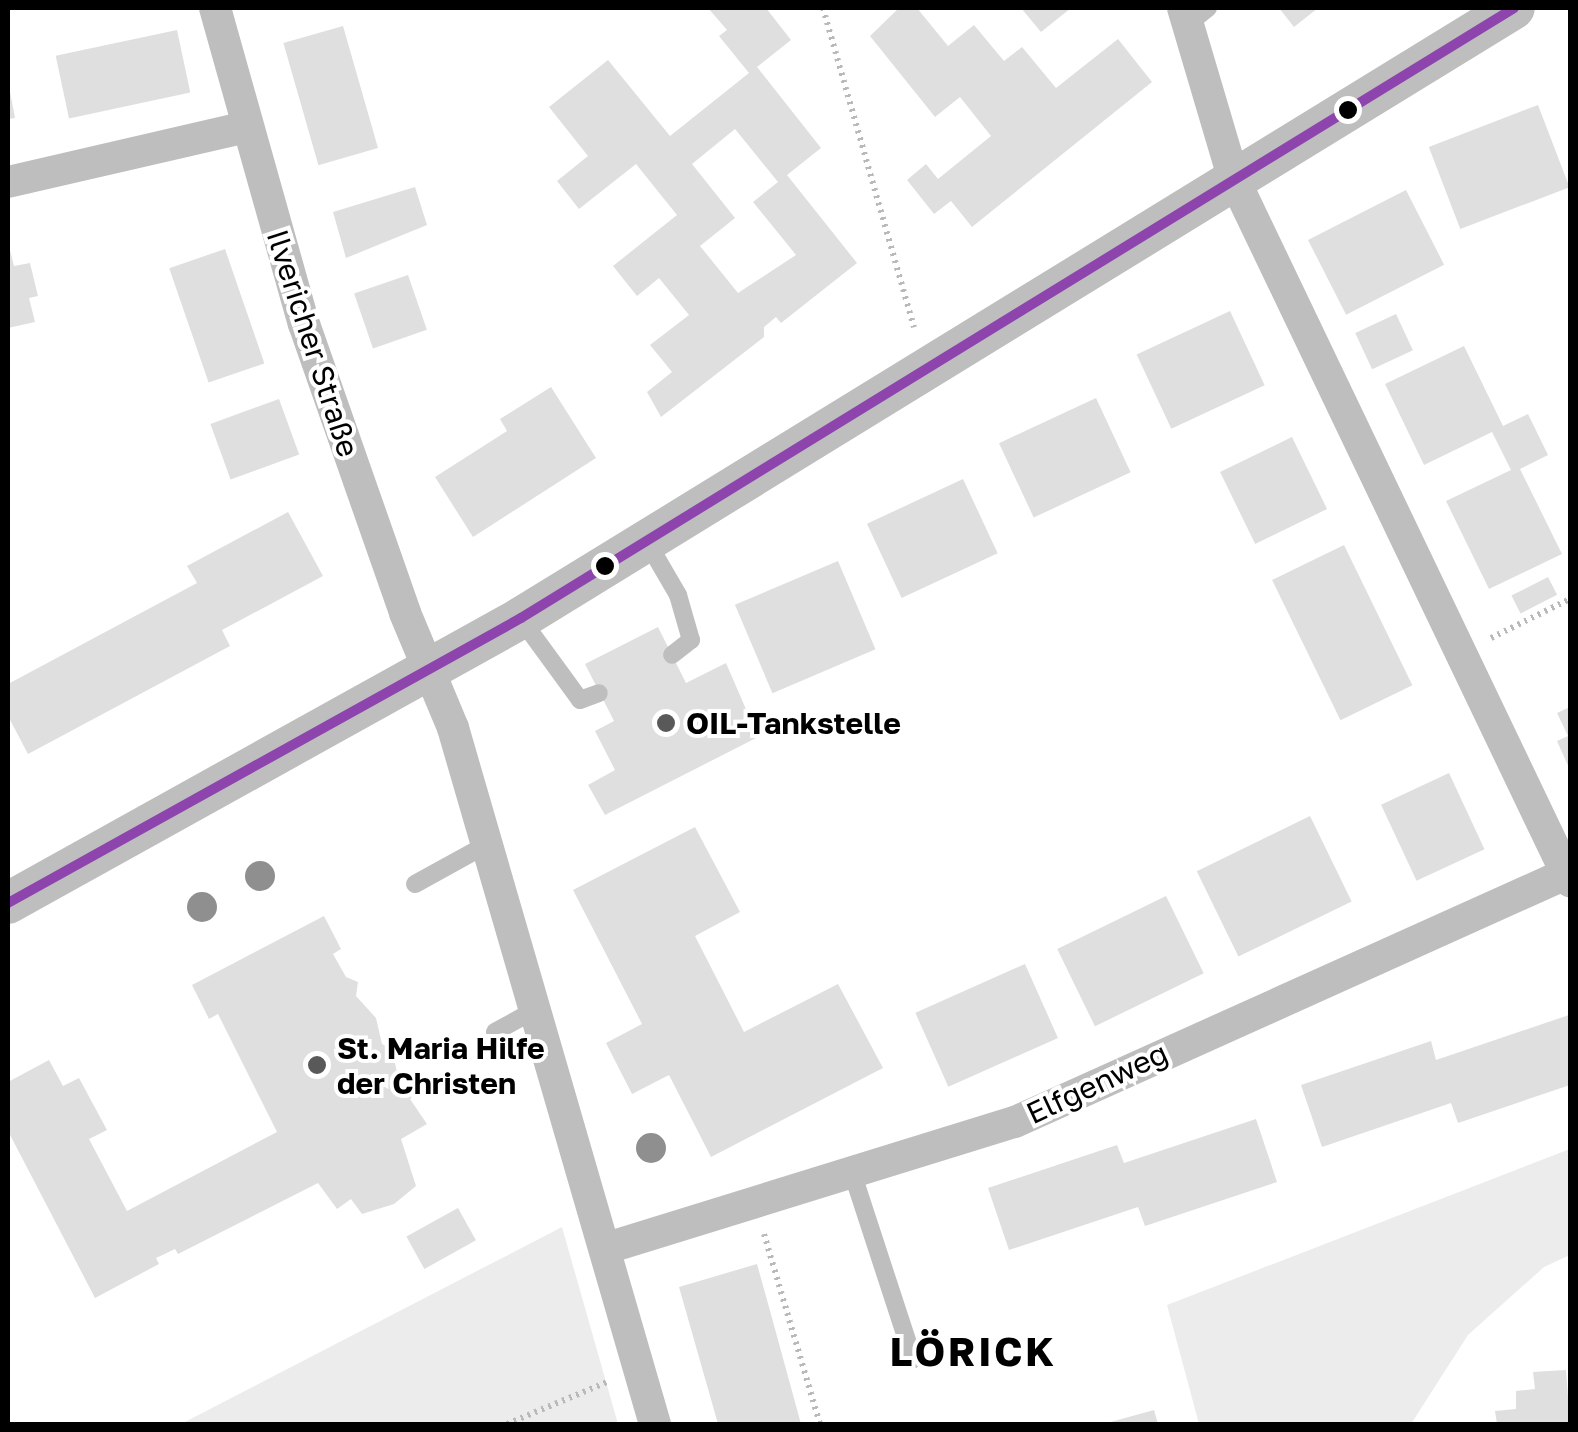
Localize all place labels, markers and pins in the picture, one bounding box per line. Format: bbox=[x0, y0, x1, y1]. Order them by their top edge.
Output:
unlabelled marker bbox=[1338, 100, 1358, 120]
unlabelled marker bbox=[595, 556, 615, 576]
place label: OIL-Tankstelle bbox=[686, 705, 901, 741]
marker: OIL-Tankstelle bbox=[655, 712, 677, 734]
place label: St. Maria Hilfe der Christen bbox=[337, 1030, 545, 1100]
marker: St. Maria Hilfe der Christen bbox=[306, 1054, 328, 1076]

